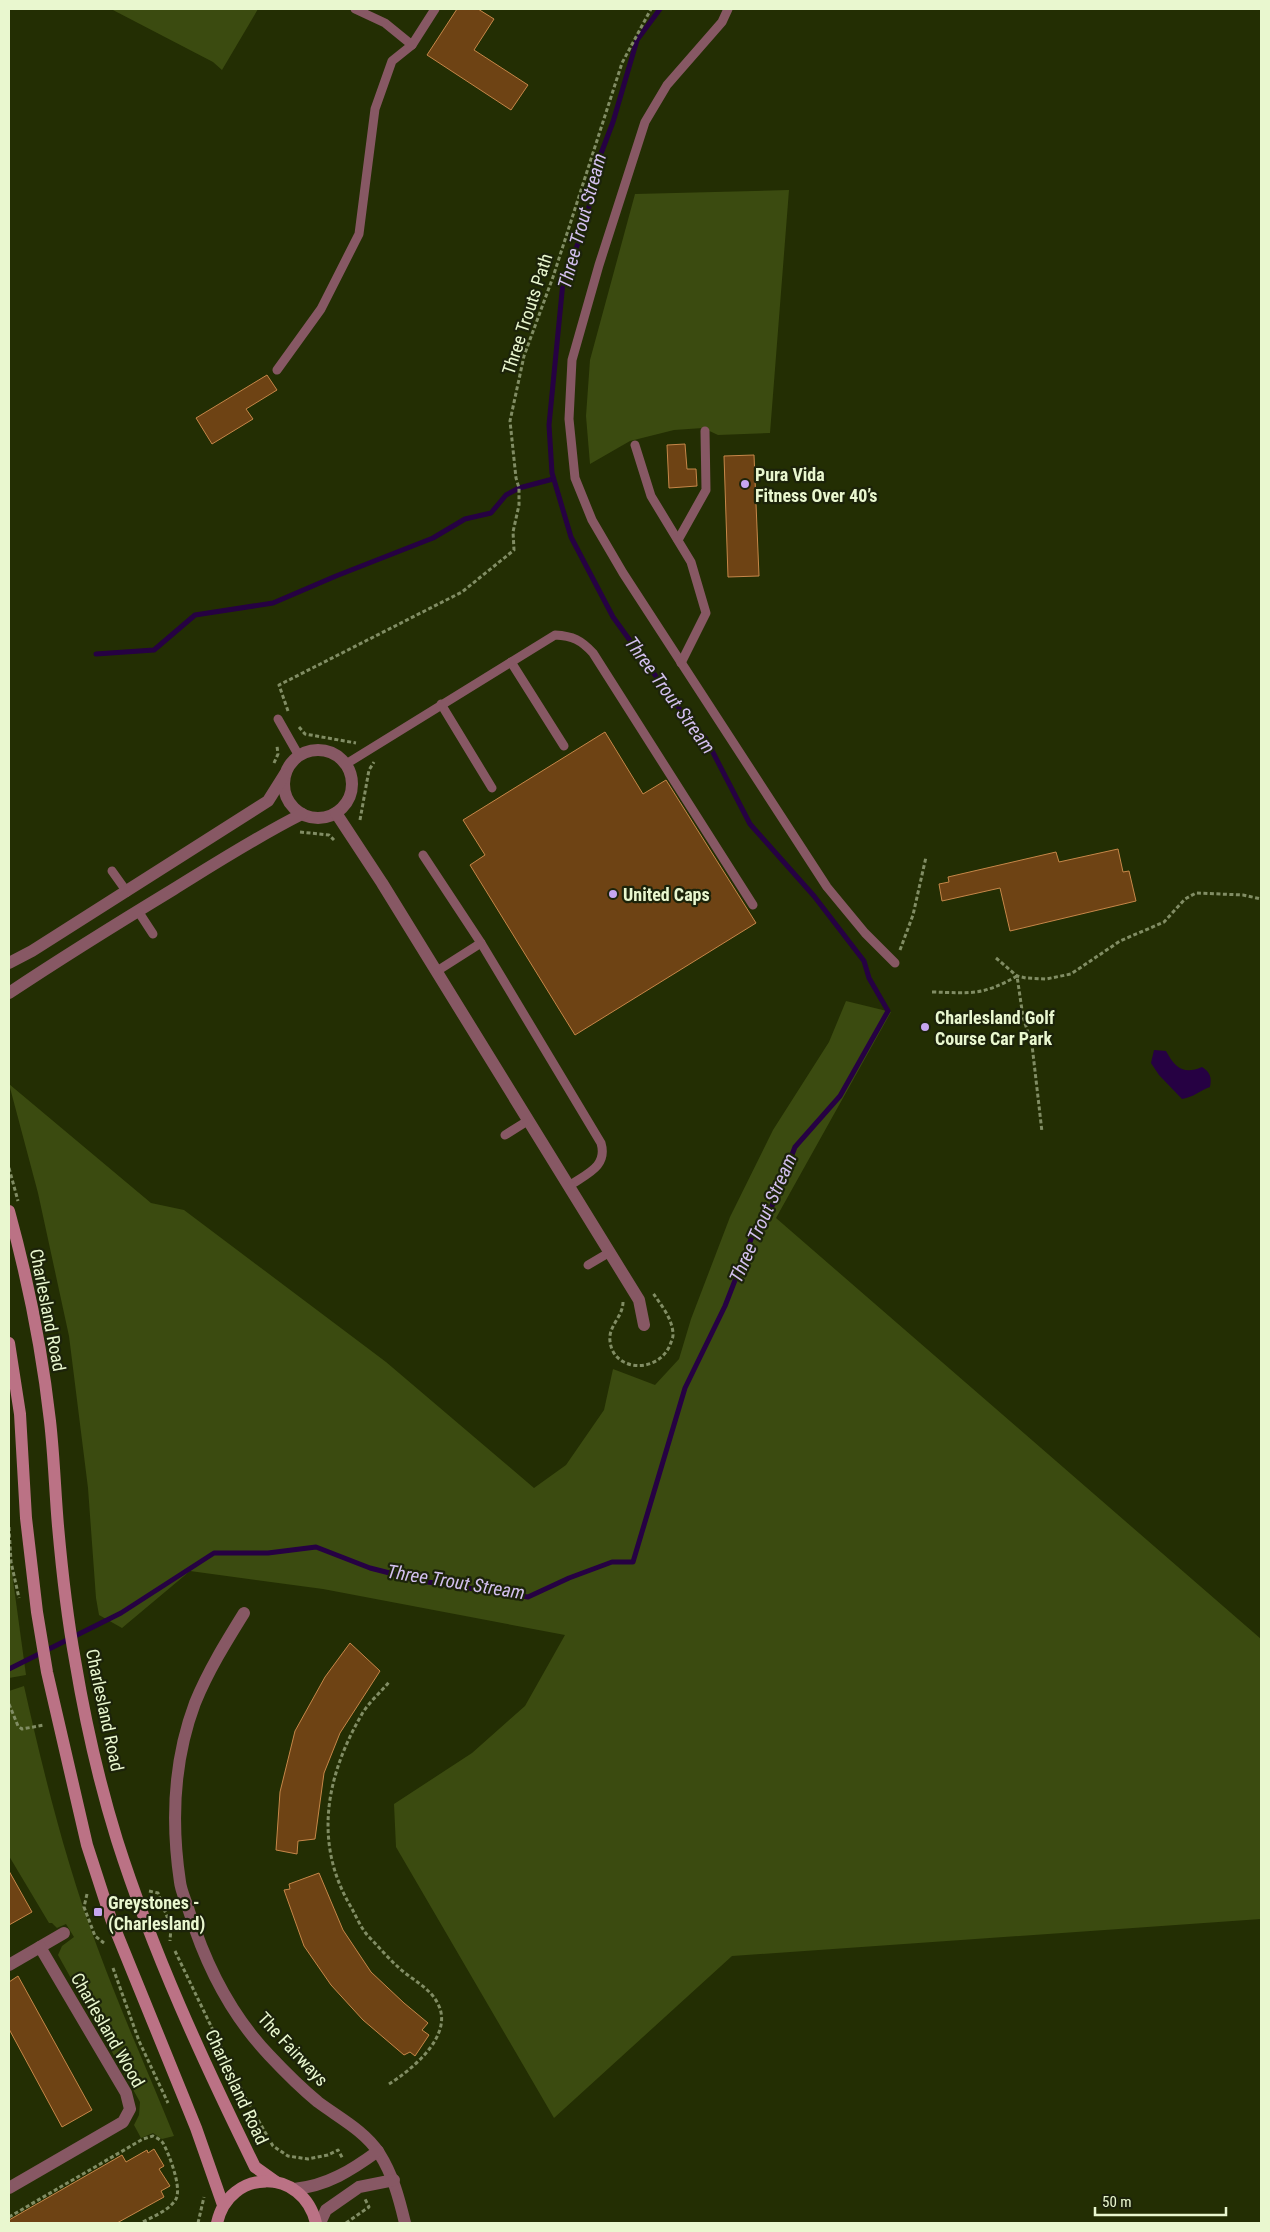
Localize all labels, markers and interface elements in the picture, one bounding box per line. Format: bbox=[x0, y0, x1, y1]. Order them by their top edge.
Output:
water label: Three Trout Stream bbox=[553, 151, 611, 291]
street label: Three Trouts Path bbox=[498, 251, 556, 377]
place label: Pura Vida Fitness Over 40’s bbox=[755, 464, 878, 506]
marker: Pura Vida Fitness Over 40’s bbox=[739, 478, 751, 490]
water label: Three Trout Stream bbox=[620, 632, 720, 758]
place label: United Caps bbox=[623, 884, 710, 905]
marker: United Caps bbox=[607, 888, 619, 900]
place label: Charlesland Golf Course Car Park bbox=[935, 1007, 1055, 1049]
marker: Charlesland Golf Course Car Park bbox=[919, 1021, 931, 1033]
water label: Three Trout Stream bbox=[724, 1150, 802, 1286]
street label: Charlesland Road bbox=[26, 1247, 70, 1373]
water label: Three Trout Stream bbox=[385, 1560, 527, 1604]
street label: Charlesland Road bbox=[82, 1647, 128, 1773]
place label: Greystones - (Charlesland) bbox=[108, 1892, 205, 1935]
marker: Greystones - (Charlesland) bbox=[92, 1906, 104, 1918]
street label: Charlesland Wood bbox=[67, 1969, 149, 2091]
street label: The Fairways bbox=[254, 2008, 332, 2090]
street label: Charlesland Road bbox=[201, 2026, 273, 2148]
scale bar bbox=[1095, 2184, 1226, 2216]
text: 50 m bbox=[1102, 2193, 1132, 2211]

